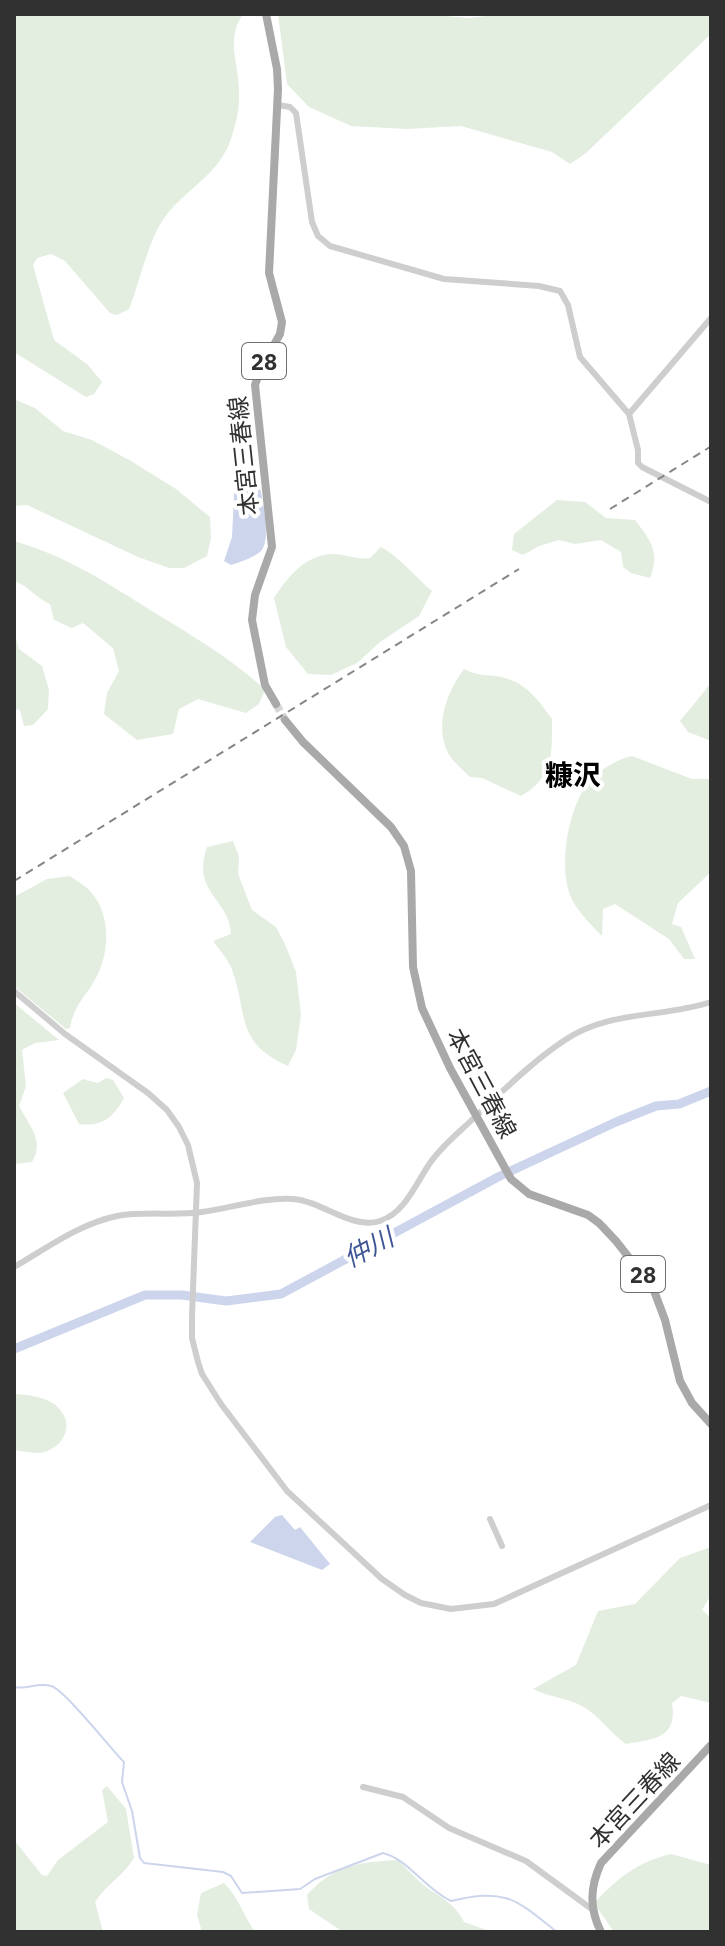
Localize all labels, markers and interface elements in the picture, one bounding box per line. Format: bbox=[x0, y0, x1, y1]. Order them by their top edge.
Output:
road number: 28 bbox=[242, 343, 286, 379]
street label: 本宮三春線 bbox=[221, 395, 265, 517]
district label: 糠沢 bbox=[545, 756, 601, 793]
street label: 本宮三春線 bbox=[440, 1023, 524, 1143]
water label: 仲川 bbox=[337, 1218, 402, 1274]
road number: 28 bbox=[621, 1256, 665, 1292]
street label: 本宮三春線 bbox=[581, 1745, 687, 1855]

